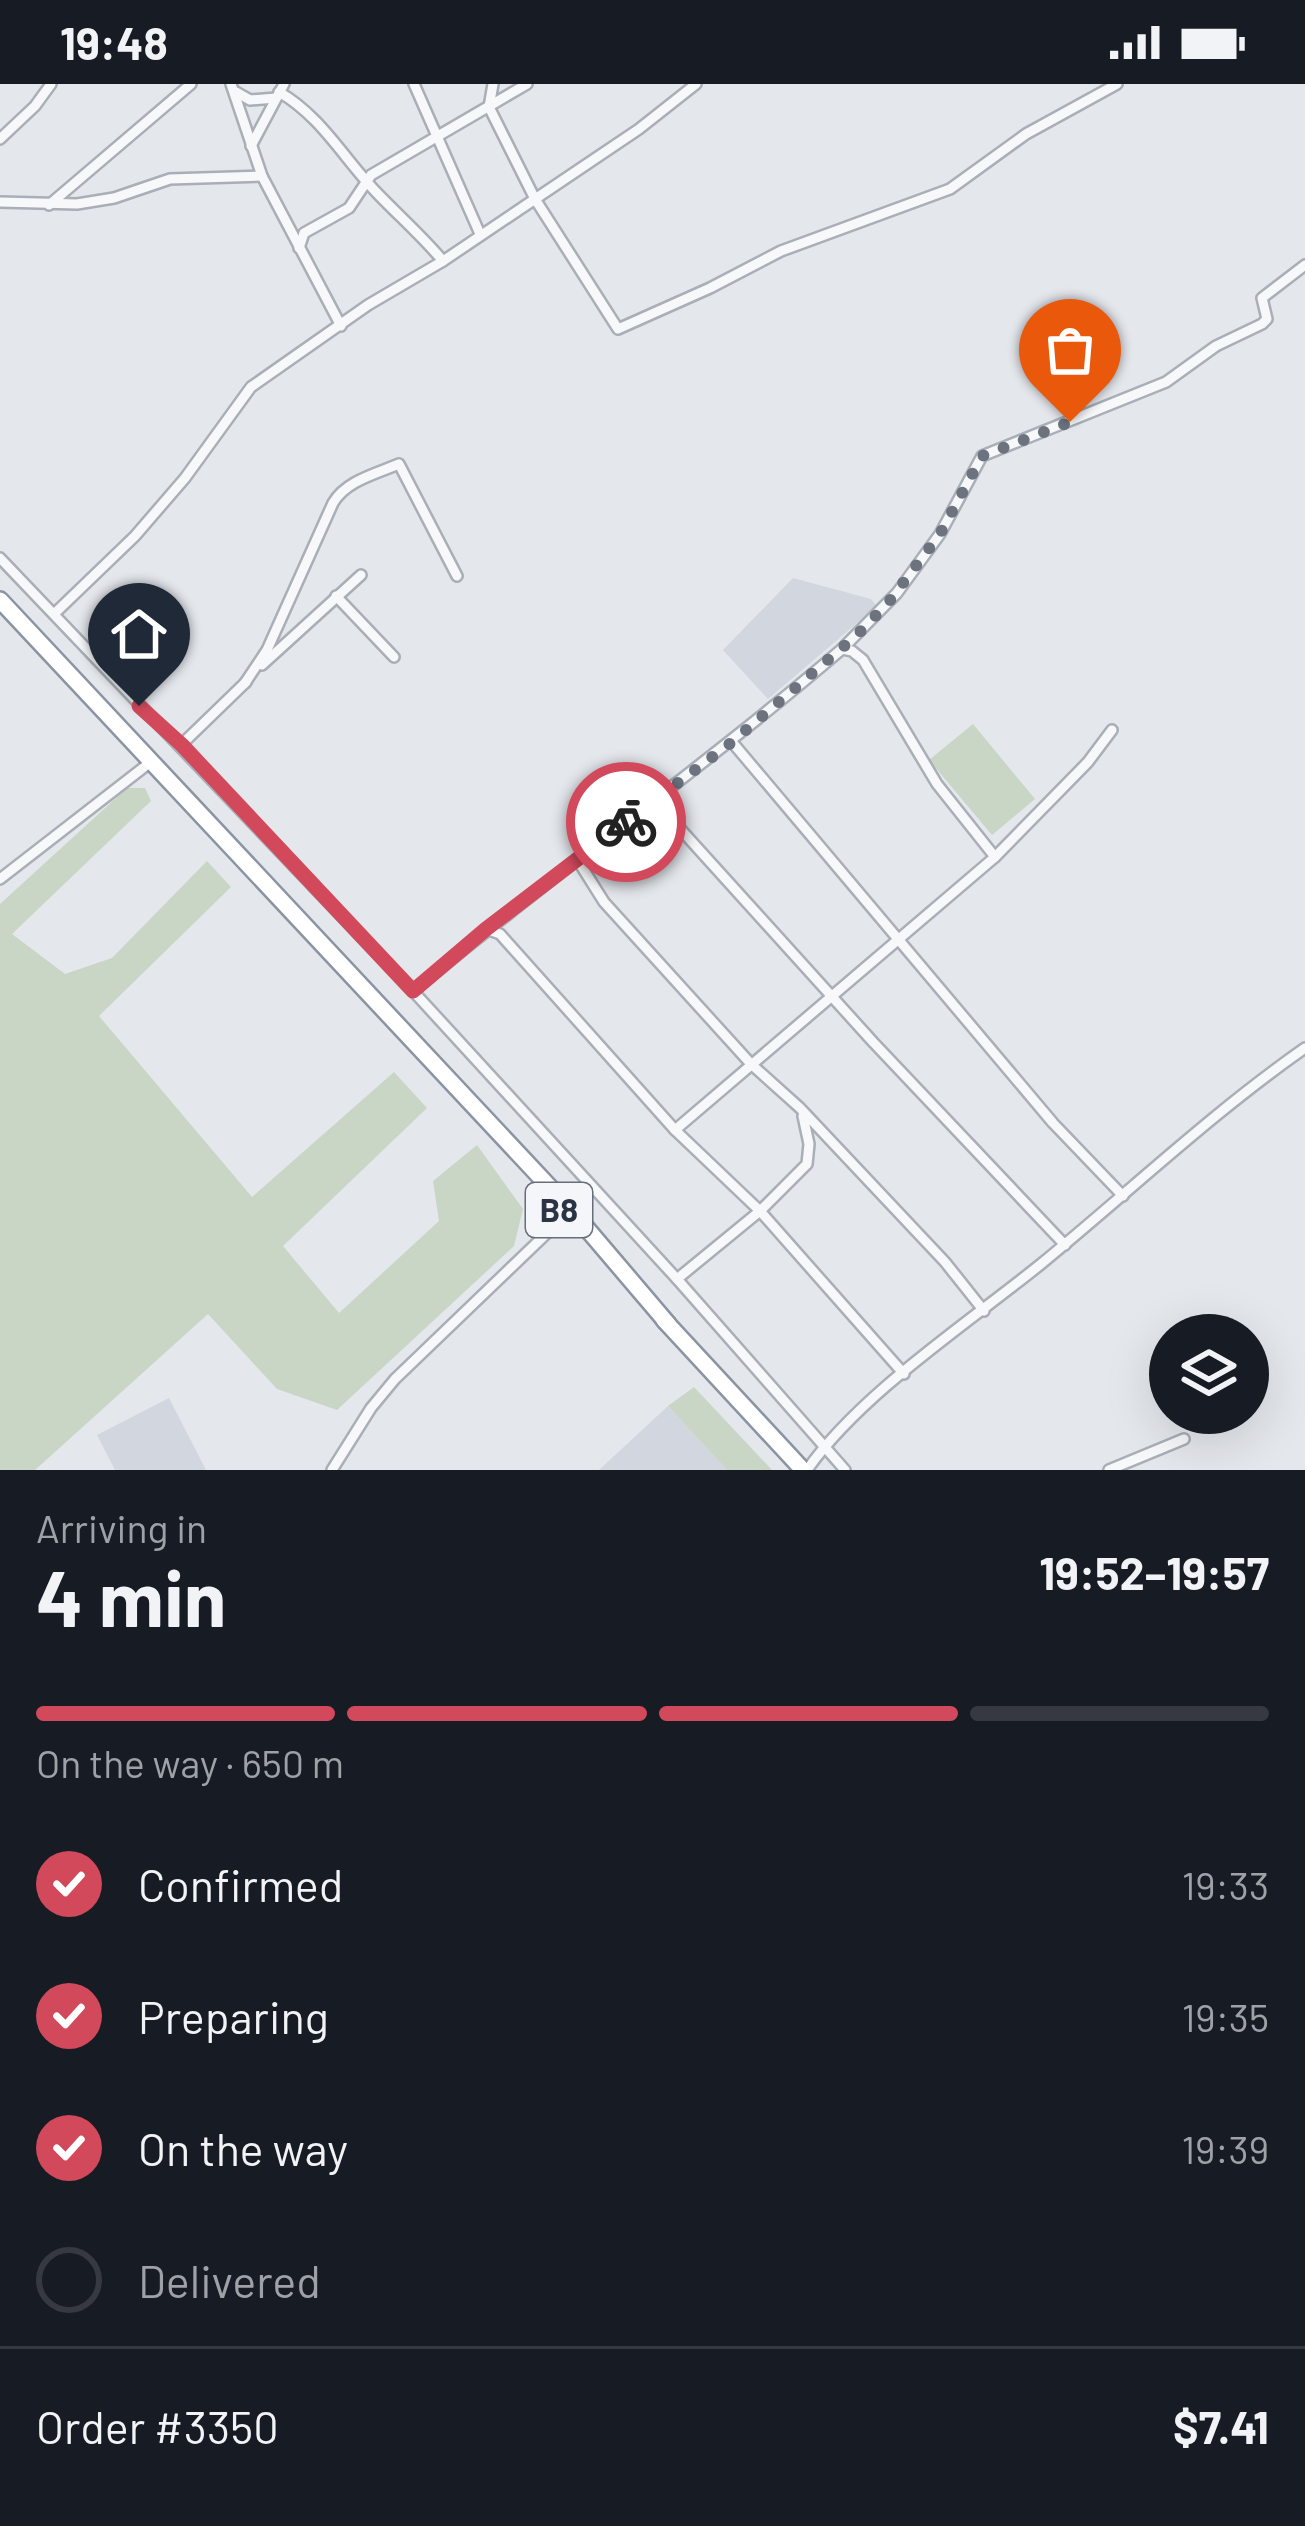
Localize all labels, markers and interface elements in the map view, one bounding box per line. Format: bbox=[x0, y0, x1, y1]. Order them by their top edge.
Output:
text: 19:48 bbox=[60, 15, 168, 69]
pin bbox=[1019, 299, 1121, 422]
icon: bag bbox=[1037, 317, 1103, 383]
pin bbox=[88, 583, 190, 706]
icon: home bbox=[106, 601, 172, 667]
courier bbox=[566, 762, 686, 882]
icon: bike bbox=[593, 789, 659, 855]
road number: B8 bbox=[526, 1183, 592, 1237]
map controls bbox=[1149, 1314, 1269, 1434]
button: layers bbox=[1149, 1314, 1269, 1434]
text: Arriving in bbox=[36, 1504, 207, 1551]
text: 19:52–19:57 bbox=[1039, 1545, 1269, 1599]
text: 4 min bbox=[36, 1549, 226, 1643]
text: On the way · 650 m bbox=[36, 1739, 344, 1786]
icon: check bbox=[36, 1851, 102, 1917]
text: Confirmed bbox=[138, 1857, 343, 1911]
text: 19:33 bbox=[1182, 1861, 1269, 1908]
icon: check bbox=[36, 1983, 102, 2049]
text: Preparing bbox=[138, 1989, 329, 2043]
text: 19:35 bbox=[1182, 1993, 1269, 2040]
icon: check bbox=[36, 2115, 102, 2181]
text: On the way bbox=[138, 2121, 348, 2175]
text: 19:39 bbox=[1181, 2125, 1269, 2172]
text: Delivered bbox=[138, 2253, 321, 2307]
text: Order #3350 bbox=[36, 2399, 279, 2453]
text: $7.41 bbox=[1173, 2399, 1269, 2453]

